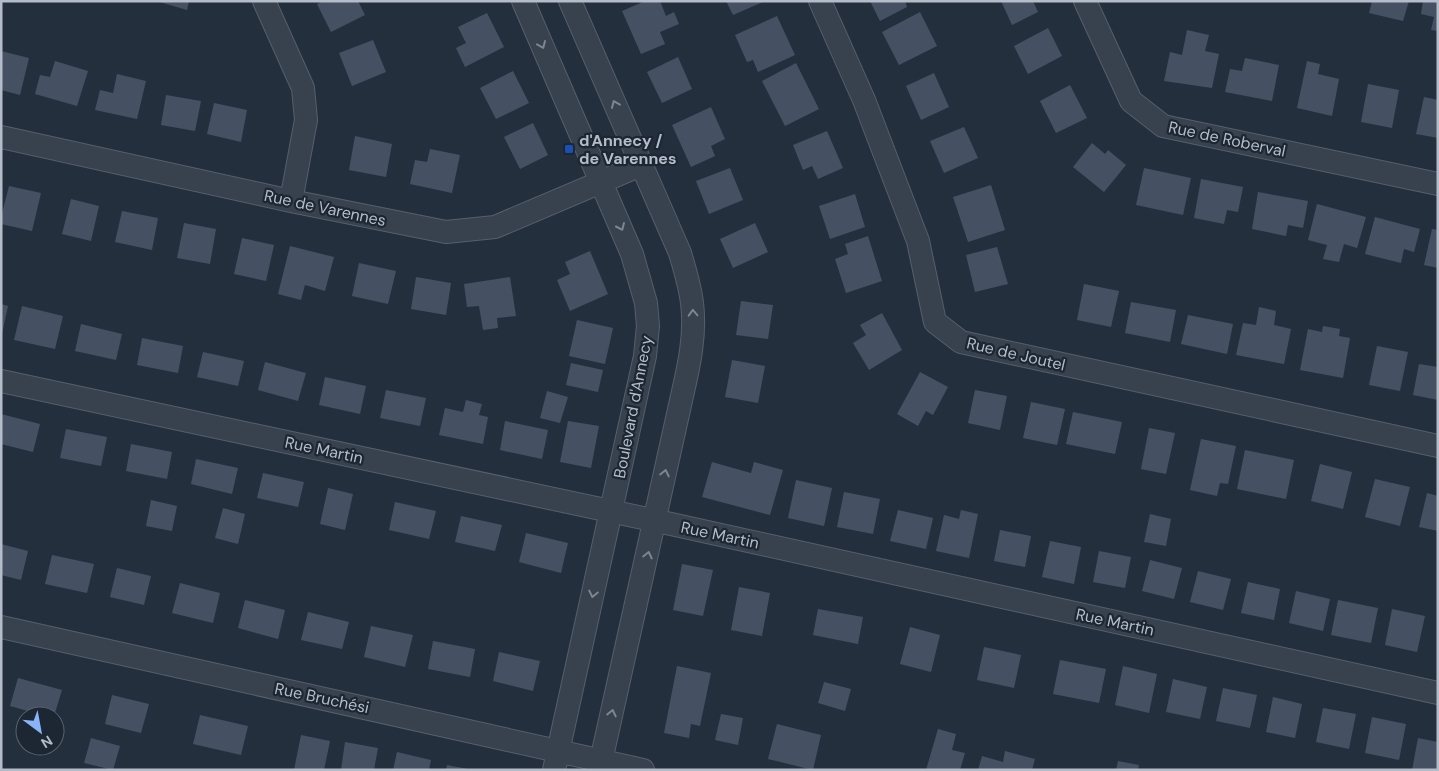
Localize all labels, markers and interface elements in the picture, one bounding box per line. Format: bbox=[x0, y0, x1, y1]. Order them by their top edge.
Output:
one-way arrow bbox=[535, 40, 546, 49]
one-way arrow bbox=[610, 100, 621, 109]
street label: Rue de Roberval bbox=[1167, 116, 1287, 162]
place label: d'Annecy / de Varennes bbox=[579, 130, 676, 169]
marker: d'Annecy / de Varennes bbox=[563, 143, 575, 155]
street label: Rue de Varennes bbox=[262, 185, 388, 231]
one-way arrow bbox=[614, 222, 625, 231]
one-way arrow bbox=[688, 309, 698, 316]
street label: Rue de Joutel bbox=[965, 332, 1067, 376]
street label: Boulevard d'Annecy bbox=[609, 334, 657, 480]
street label: Rue Martin bbox=[283, 431, 365, 469]
one-way arrow bbox=[659, 468, 670, 477]
street label: Rue Martin bbox=[679, 516, 761, 554]
one-way arrow bbox=[642, 550, 653, 559]
one-way arrow bbox=[589, 589, 599, 598]
street label: Rue Martin bbox=[1074, 603, 1156, 641]
street label: Rue Bruchési bbox=[273, 678, 371, 718]
north arrow bbox=[15, 706, 65, 756]
one-way arrow bbox=[606, 709, 617, 717]
text: N bbox=[38, 732, 56, 752]

